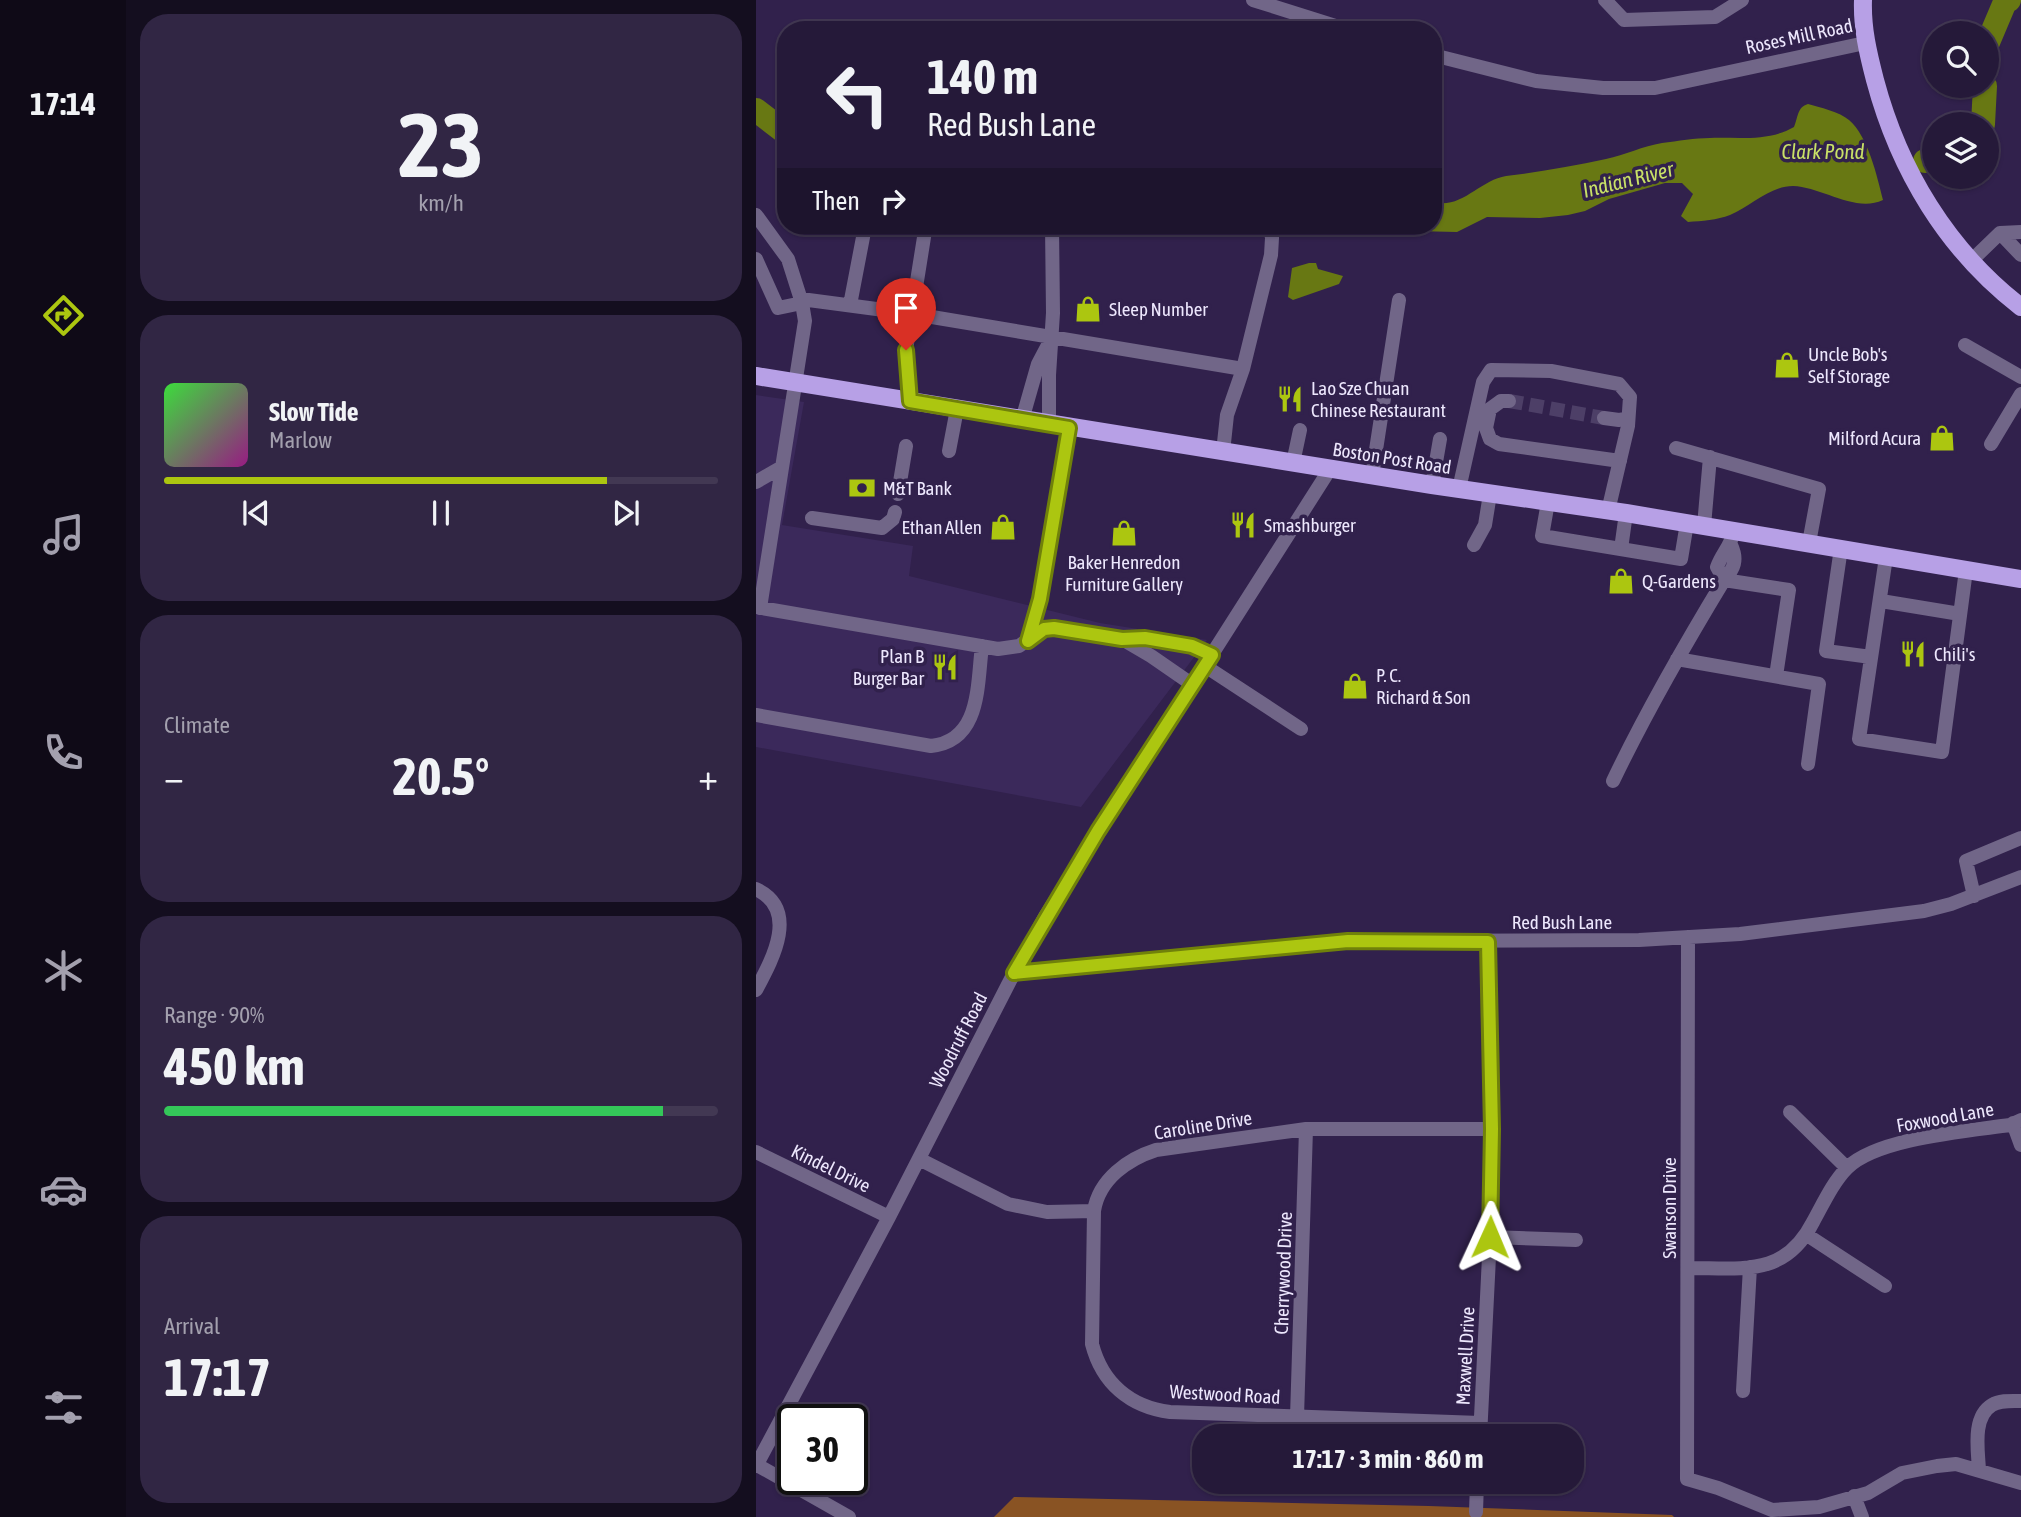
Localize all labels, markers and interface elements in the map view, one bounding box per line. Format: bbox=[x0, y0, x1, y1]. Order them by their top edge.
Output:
street label: Roses Mill Road bbox=[1743, 14, 1855, 58]
map controls bbox=[1922, 21, 1999, 189]
button: search bbox=[1922, 21, 1999, 98]
text: 140 m bbox=[927, 48, 1038, 104]
icon: left bbox=[812, 49, 903, 140]
text: 17:14 bbox=[30, 85, 96, 122]
text: 23 bbox=[398, 92, 484, 196]
text: Red Bush Lane bbox=[927, 106, 1096, 143]
button: layers bbox=[1922, 112, 1999, 189]
water label: Clark Pond bbox=[1782, 139, 1864, 163]
water label: Indian River bbox=[1580, 156, 1676, 202]
icon: right bbox=[874, 182, 912, 220]
text: Then bbox=[812, 186, 860, 216]
text: km/h bbox=[418, 190, 464, 216]
pin bbox=[876, 278, 936, 350]
icon: arrive bbox=[887, 289, 925, 327]
icon: directions bbox=[39, 291, 88, 340]
shop icon: Sleep Number bbox=[1073, 294, 1103, 324]
place label: Sleep Number bbox=[1109, 298, 1208, 320]
place label: Uncle Bob's Self Storage bbox=[1808, 343, 1890, 387]
shop icon: Uncle Bob's Self Storage bbox=[1772, 350, 1802, 380]
place label: Lao Sze Chuan Chinese Restaurant bbox=[1311, 377, 1446, 421]
restaurant icon: Lao Sze Chuan Chinese Restaurant bbox=[1275, 384, 1305, 414]
text: Slow Tide bbox=[269, 397, 359, 427]
shop icon: Milford Acura bbox=[1927, 423, 1957, 453]
text: Marlow bbox=[269, 427, 332, 453]
place label: Milford Acura bbox=[1828, 427, 1921, 449]
street label: Boston Post Road bbox=[1331, 438, 1453, 478]
bank icon: M&T Bank bbox=[847, 473, 877, 503]
place label: M&T Bank bbox=[883, 477, 953, 499]
icon: previous bbox=[237, 494, 275, 532]
icon: pause bbox=[422, 494, 460, 532]
icon: next bbox=[607, 494, 645, 532]
icon: music bbox=[39, 510, 88, 559]
restaurant icon: Smashburger bbox=[1228, 510, 1258, 540]
shop icon: Ethan Allen bbox=[988, 512, 1018, 542]
place label: Smashburger bbox=[1264, 514, 1356, 536]
place label: Ethan Allen bbox=[902, 516, 982, 538]
shop icon: Baker Henredon Furniture Gallery bbox=[1109, 518, 1139, 548]
place label: Baker Henredon Furniture Gallery bbox=[1065, 551, 1183, 595]
shop icon: Q-Gardens bbox=[1606, 566, 1636, 596]
place label: Q-Gardens bbox=[1642, 570, 1716, 592]
restaurant icon: Chili's bbox=[1898, 639, 1928, 669]
place label: Chili's bbox=[1934, 643, 1976, 665]
place label: Plan B Burger Bar bbox=[853, 645, 924, 689]
restaurant icon: Plan B Burger Bar bbox=[930, 652, 960, 682]
place label: P. C. Richard & Son bbox=[1376, 664, 1471, 708]
shop icon: P. C. Richard & Son bbox=[1340, 671, 1370, 701]
text: Climate bbox=[164, 712, 230, 738]
icon: phone bbox=[39, 728, 88, 777]
text: 20.5° bbox=[393, 746, 489, 806]
text: − bbox=[164, 755, 184, 798]
text: + bbox=[698, 755, 718, 798]
street label: Red Bush Lane bbox=[1512, 911, 1612, 933]
icon: climate bbox=[39, 946, 88, 995]
street label: Woodruff Road bbox=[925, 989, 991, 1091]
text: Range · 90% bbox=[164, 1002, 264, 1028]
text: 450 km bbox=[164, 1036, 305, 1096]
street label: Foxwood Lane bbox=[1895, 1098, 1995, 1136]
street label: Caroline Drive bbox=[1153, 1106, 1253, 1144]
street label: Kindel Drive bbox=[788, 1139, 874, 1197]
street label: Swanson Drive bbox=[1658, 1157, 1680, 1259]
icon: car bbox=[39, 1165, 88, 1214]
position arrow bbox=[1453, 1200, 1527, 1274]
street label: Cherrywood Drive bbox=[1270, 1211, 1296, 1335]
street label: Maxwell Drive bbox=[1451, 1306, 1479, 1406]
text: Arrival bbox=[164, 1313, 220, 1339]
text: 17:17 bbox=[164, 1347, 271, 1407]
street label: Westwood Road bbox=[1169, 1380, 1281, 1408]
icon: filters bbox=[39, 1383, 88, 1432]
speed limit sign: 30 bbox=[777, 1404, 868, 1495]
text: 17:17 · 3 min · 860 m bbox=[1293, 1444, 1483, 1474]

